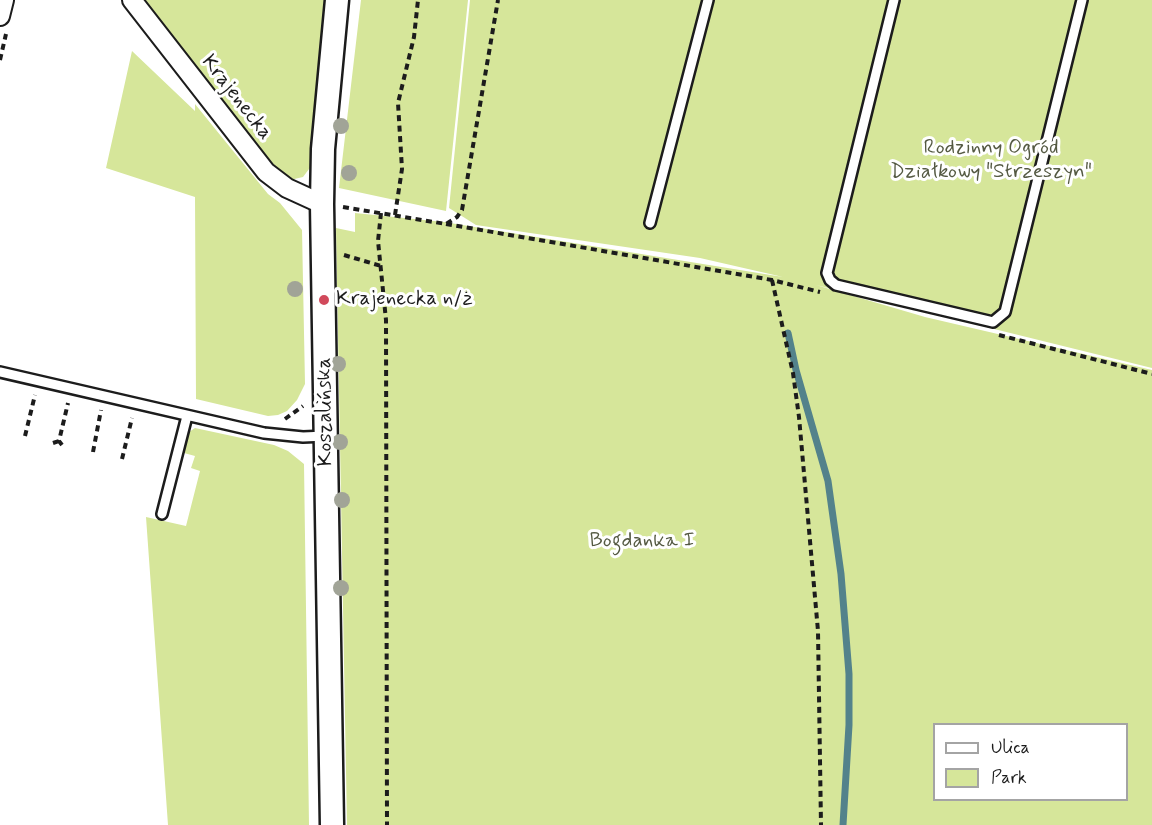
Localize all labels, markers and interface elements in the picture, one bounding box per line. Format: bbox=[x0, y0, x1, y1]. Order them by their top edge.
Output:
street label: Krajenecka bbox=[195, 50, 277, 146]
park label: Rodzinny Ogród Działkowy "Strzeszyn" bbox=[890, 136, 1092, 186]
place label: Krajenecka n/ż bbox=[336, 287, 473, 313]
marker: Krajenecka n/ż bbox=[317, 293, 331, 307]
street label: Koszalińska bbox=[312, 357, 340, 467]
park label: Bogdanka I bbox=[590, 529, 694, 555]
legend bbox=[933, 723, 1128, 801]
text: Ulica bbox=[991, 736, 1030, 760]
text: Park bbox=[991, 766, 1027, 790]

